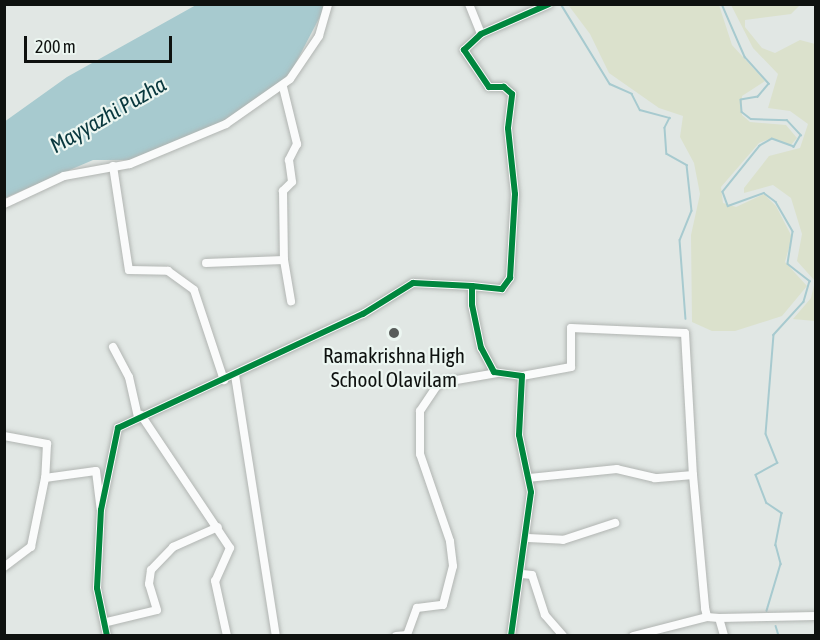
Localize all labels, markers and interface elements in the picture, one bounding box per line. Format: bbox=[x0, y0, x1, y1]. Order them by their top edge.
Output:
scale bar bbox=[27, 24, 176, 62]
text: 200 m bbox=[35, 36, 76, 57]
water label: Mayyazhi Puzha bbox=[45, 71, 171, 159]
marker: Ramakrishna High School Olavilam bbox=[387, 326, 401, 340]
place label: Ramakrishna High School Olavilam bbox=[323, 342, 465, 392]

